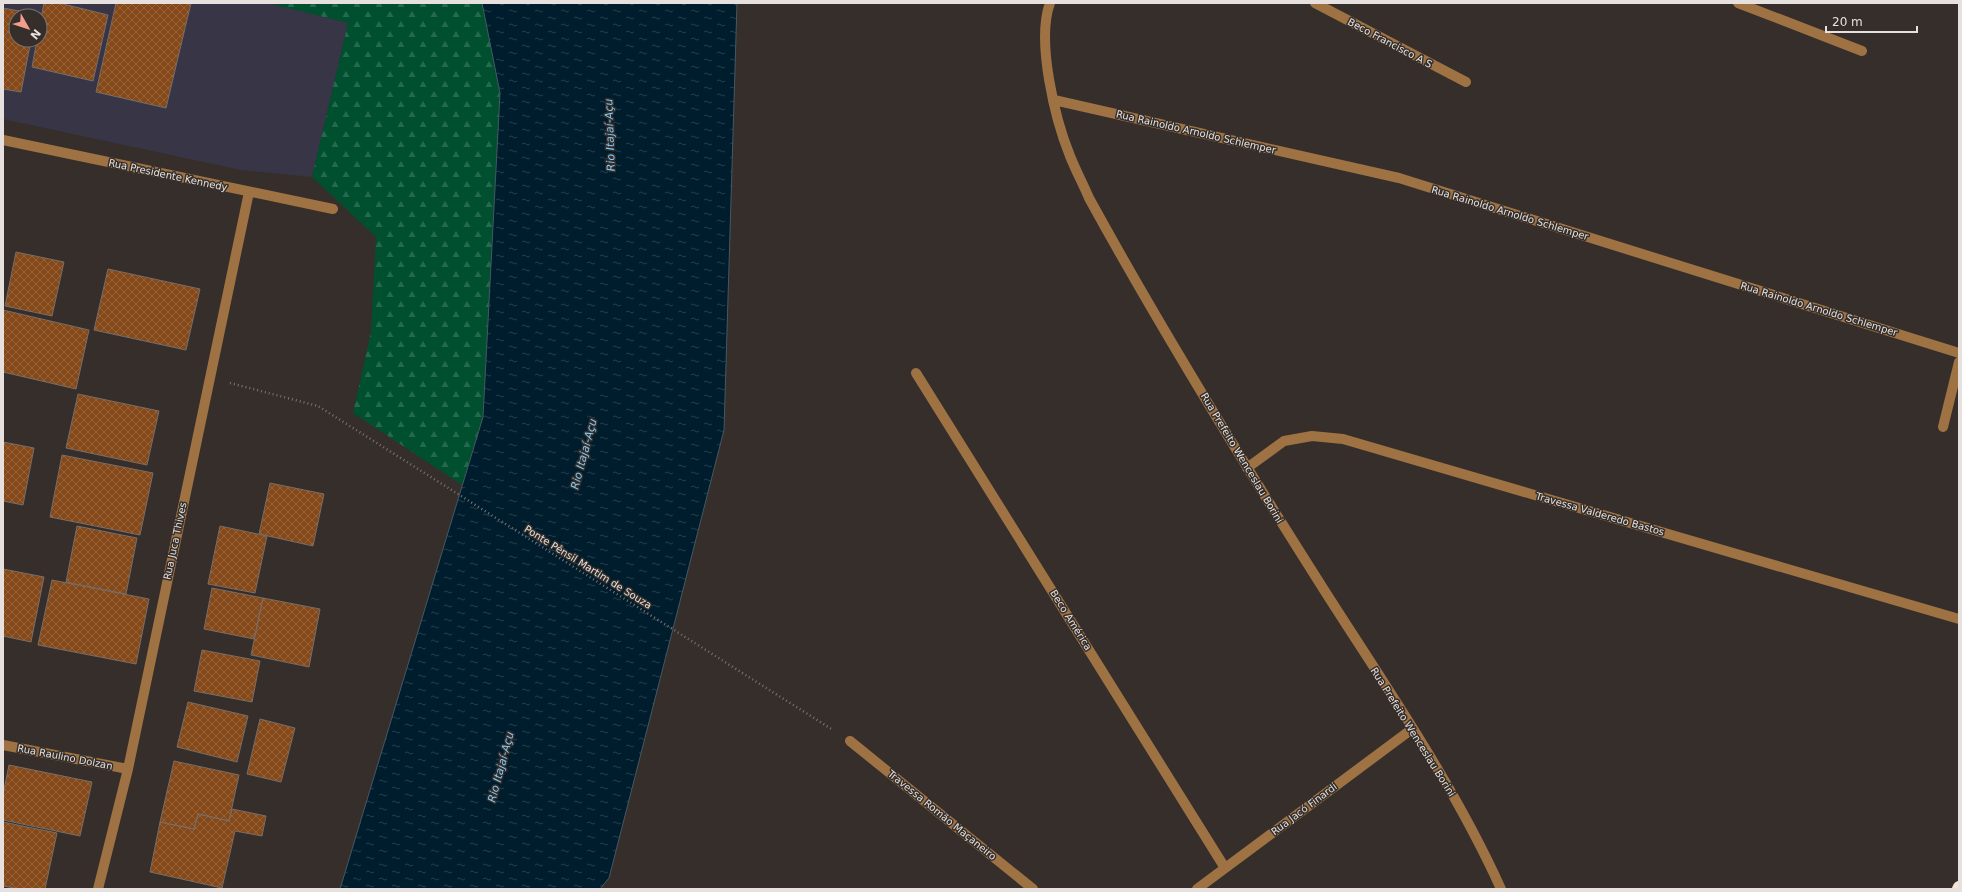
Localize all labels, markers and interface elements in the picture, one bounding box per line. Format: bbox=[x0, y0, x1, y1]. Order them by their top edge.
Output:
north arrow bbox=[8, 8, 48, 48]
scale bar bbox=[1826, 8, 1917, 34]
text: 20 m bbox=[1832, 15, 1863, 29]
street label: Beco Francisco A S bbox=[1346, 16, 1434, 70]
text: N bbox=[27, 26, 43, 42]
water label: Rio Itajaí-Açu bbox=[602, 98, 618, 172]
street label: Rua Rainoldo Arnoldo Schlemper bbox=[1115, 108, 1278, 156]
street label: Rua Presidente Kennedy bbox=[107, 157, 229, 193]
street label: Rua Rainoldo Arnoldo Schlemper bbox=[1430, 184, 1591, 242]
street label: Rua Rainoldo Arnoldo Schlemper bbox=[1739, 280, 1900, 338]
street label: Rua Prefeito Wenceslau Borini bbox=[1199, 391, 1285, 525]
water label: Rio Itajaí-Açu bbox=[568, 417, 600, 491]
street label: Travessa Valderedo Bastos bbox=[1533, 490, 1666, 538]
street label: Rua Juca Thives bbox=[161, 501, 189, 581]
street label: Ponte Pênsil Martim de Souza bbox=[522, 523, 654, 611]
street label: Beco América bbox=[1048, 588, 1094, 652]
street label: Rua Prefeito Wenceslau Borini bbox=[1369, 666, 1457, 798]
water label: Rio Itajaí-Açu bbox=[485, 730, 517, 804]
street label: Rua Raulino Dolzan bbox=[16, 742, 114, 772]
street label: Travessa Romão Maçaneiro bbox=[885, 767, 998, 862]
street label: Rua Jacó Finardi bbox=[1269, 781, 1339, 837]

